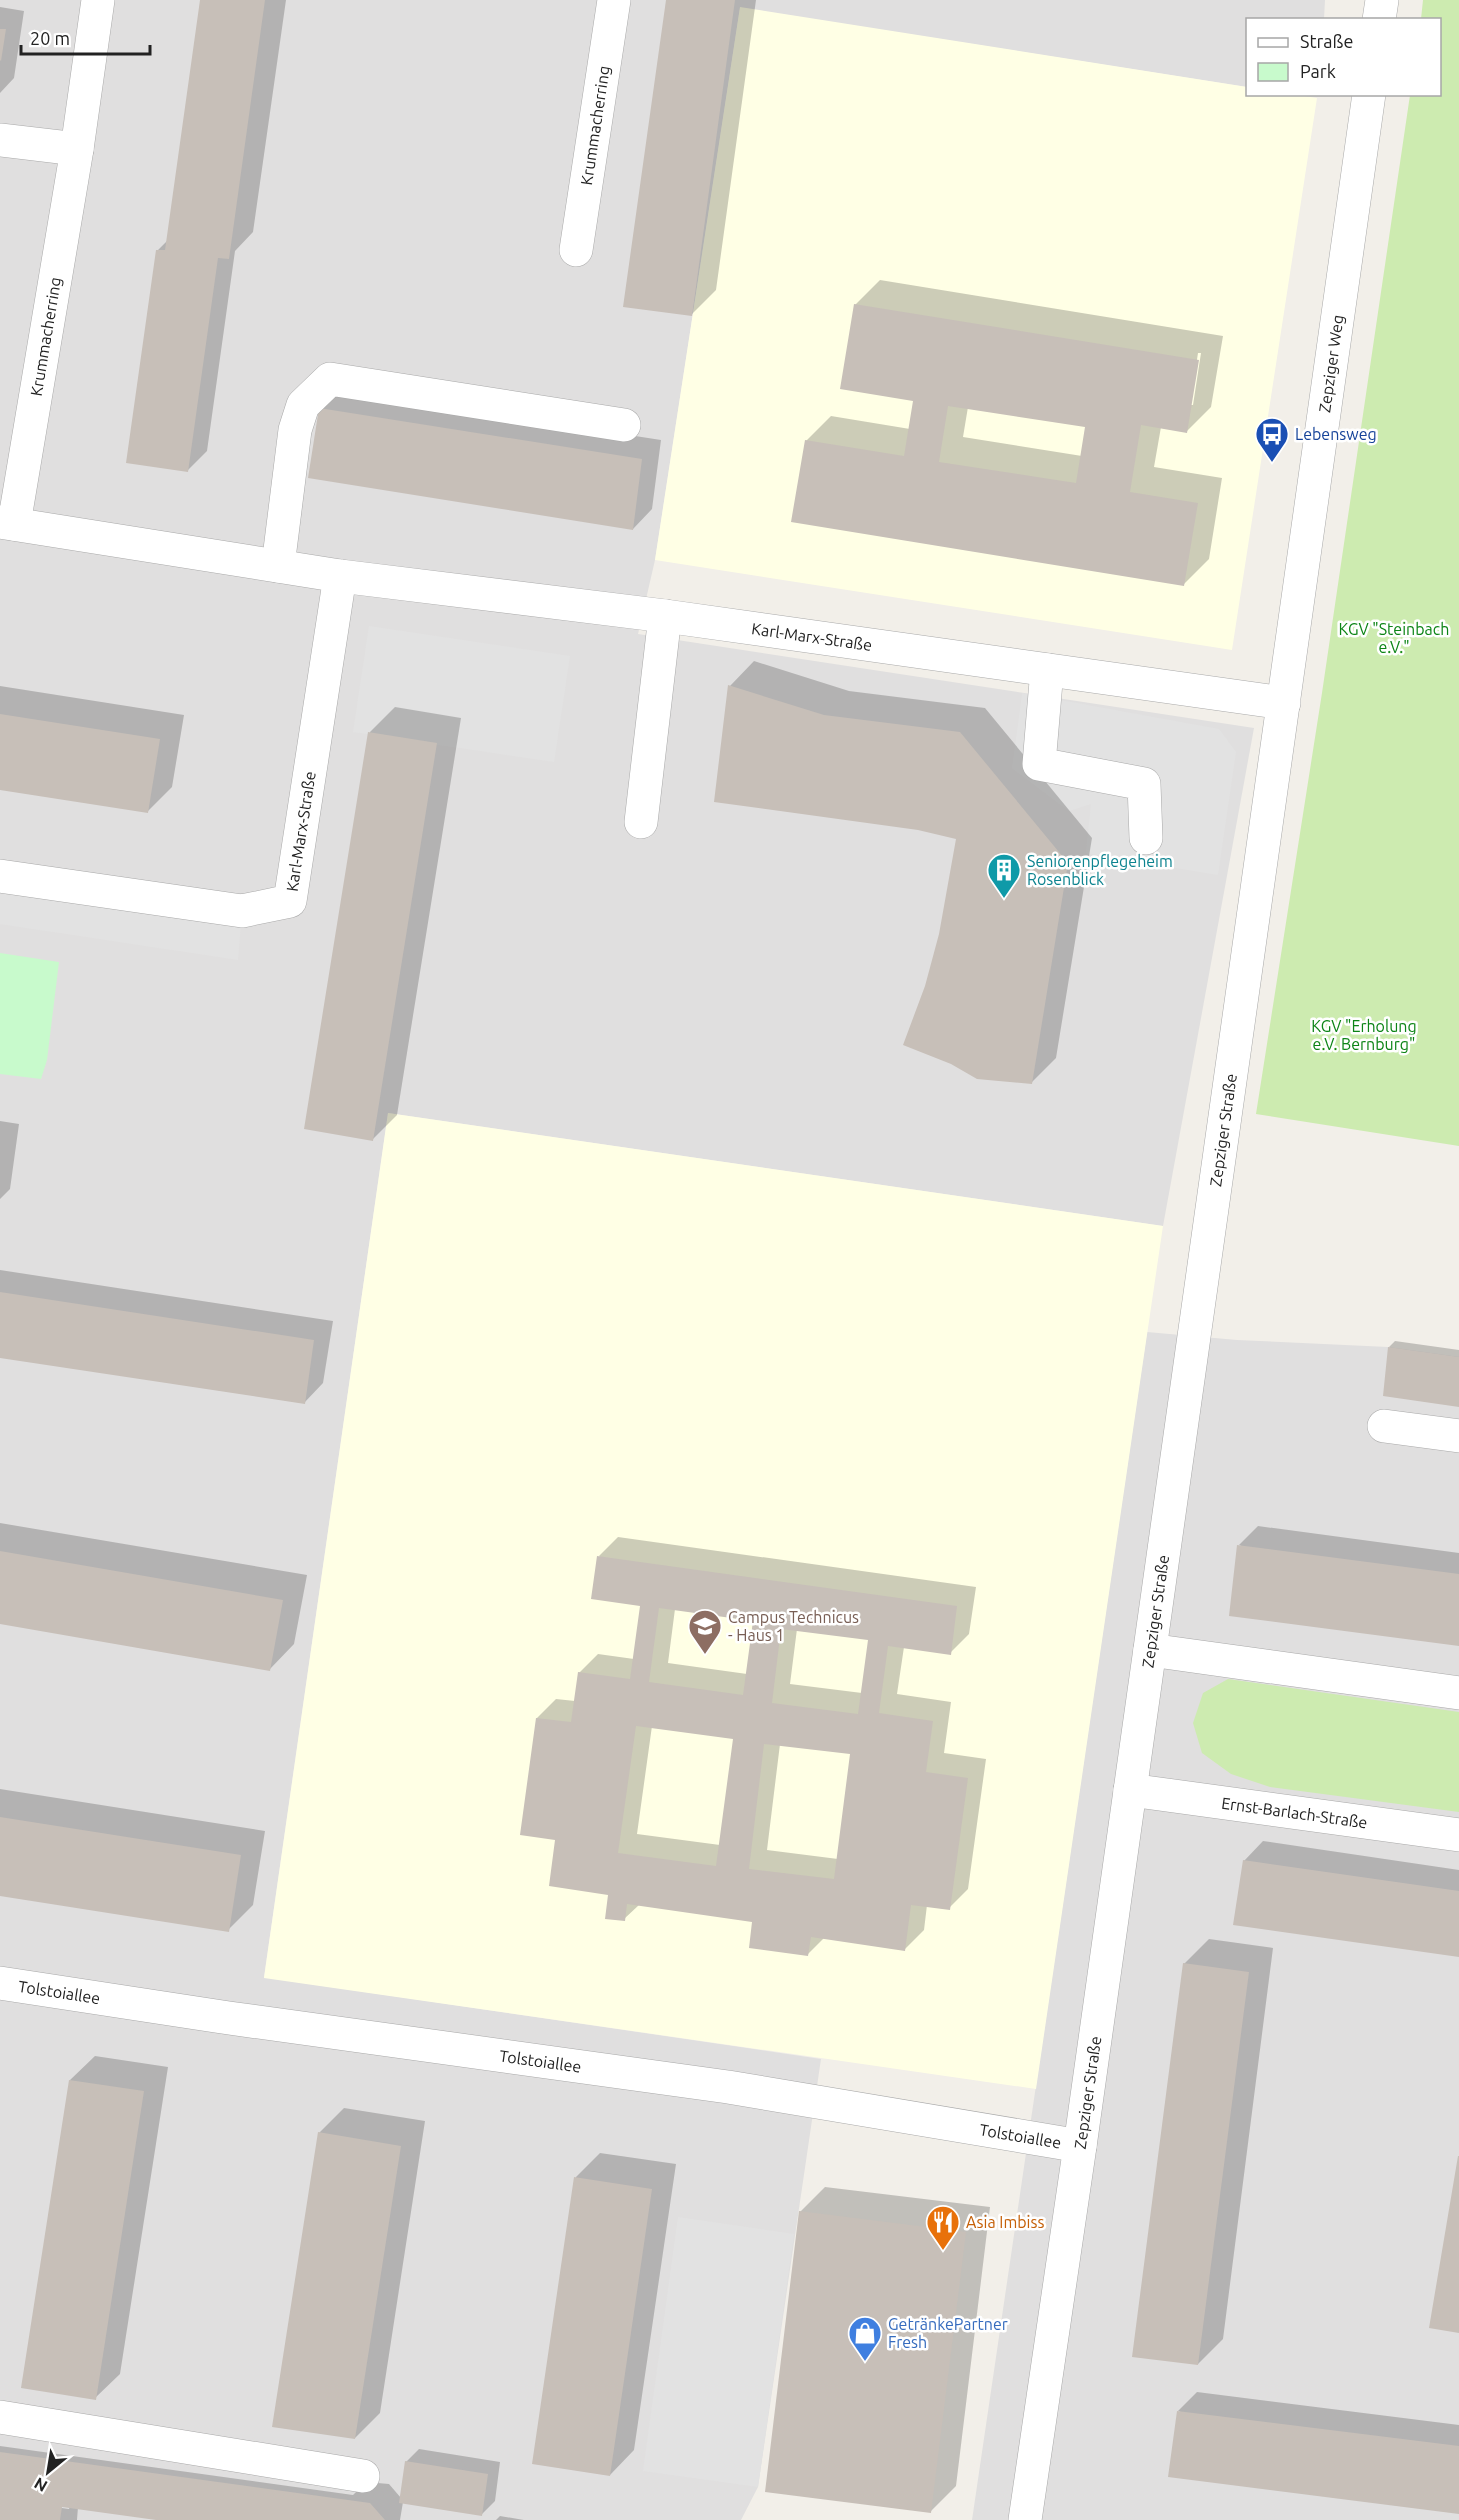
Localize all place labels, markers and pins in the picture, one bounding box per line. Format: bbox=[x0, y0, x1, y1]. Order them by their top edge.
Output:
bus stop icon: Lebensweg bbox=[1254, 416, 1290, 463]
place label: Lebensweg bbox=[1295, 425, 1377, 443]
building icon: Seniorenpflegeheim Rosenblick bbox=[986, 852, 1022, 899]
place label: Seniorenpflegeheim Rosenblick bbox=[1027, 852, 1173, 888]
school or university icon: Campus Technicus - Haus 1 bbox=[687, 1608, 723, 1655]
place label: Campus Technicus - Haus 1 bbox=[728, 1608, 859, 1644]
restaurant icon: Asia Imbiss bbox=[925, 2204, 961, 2251]
place label: Asia Imbiss bbox=[966, 2213, 1044, 2231]
shop icon: GetränkePartner Fresh bbox=[847, 2315, 883, 2362]
place label: GetränkePartner Fresh bbox=[888, 2315, 1008, 2351]

